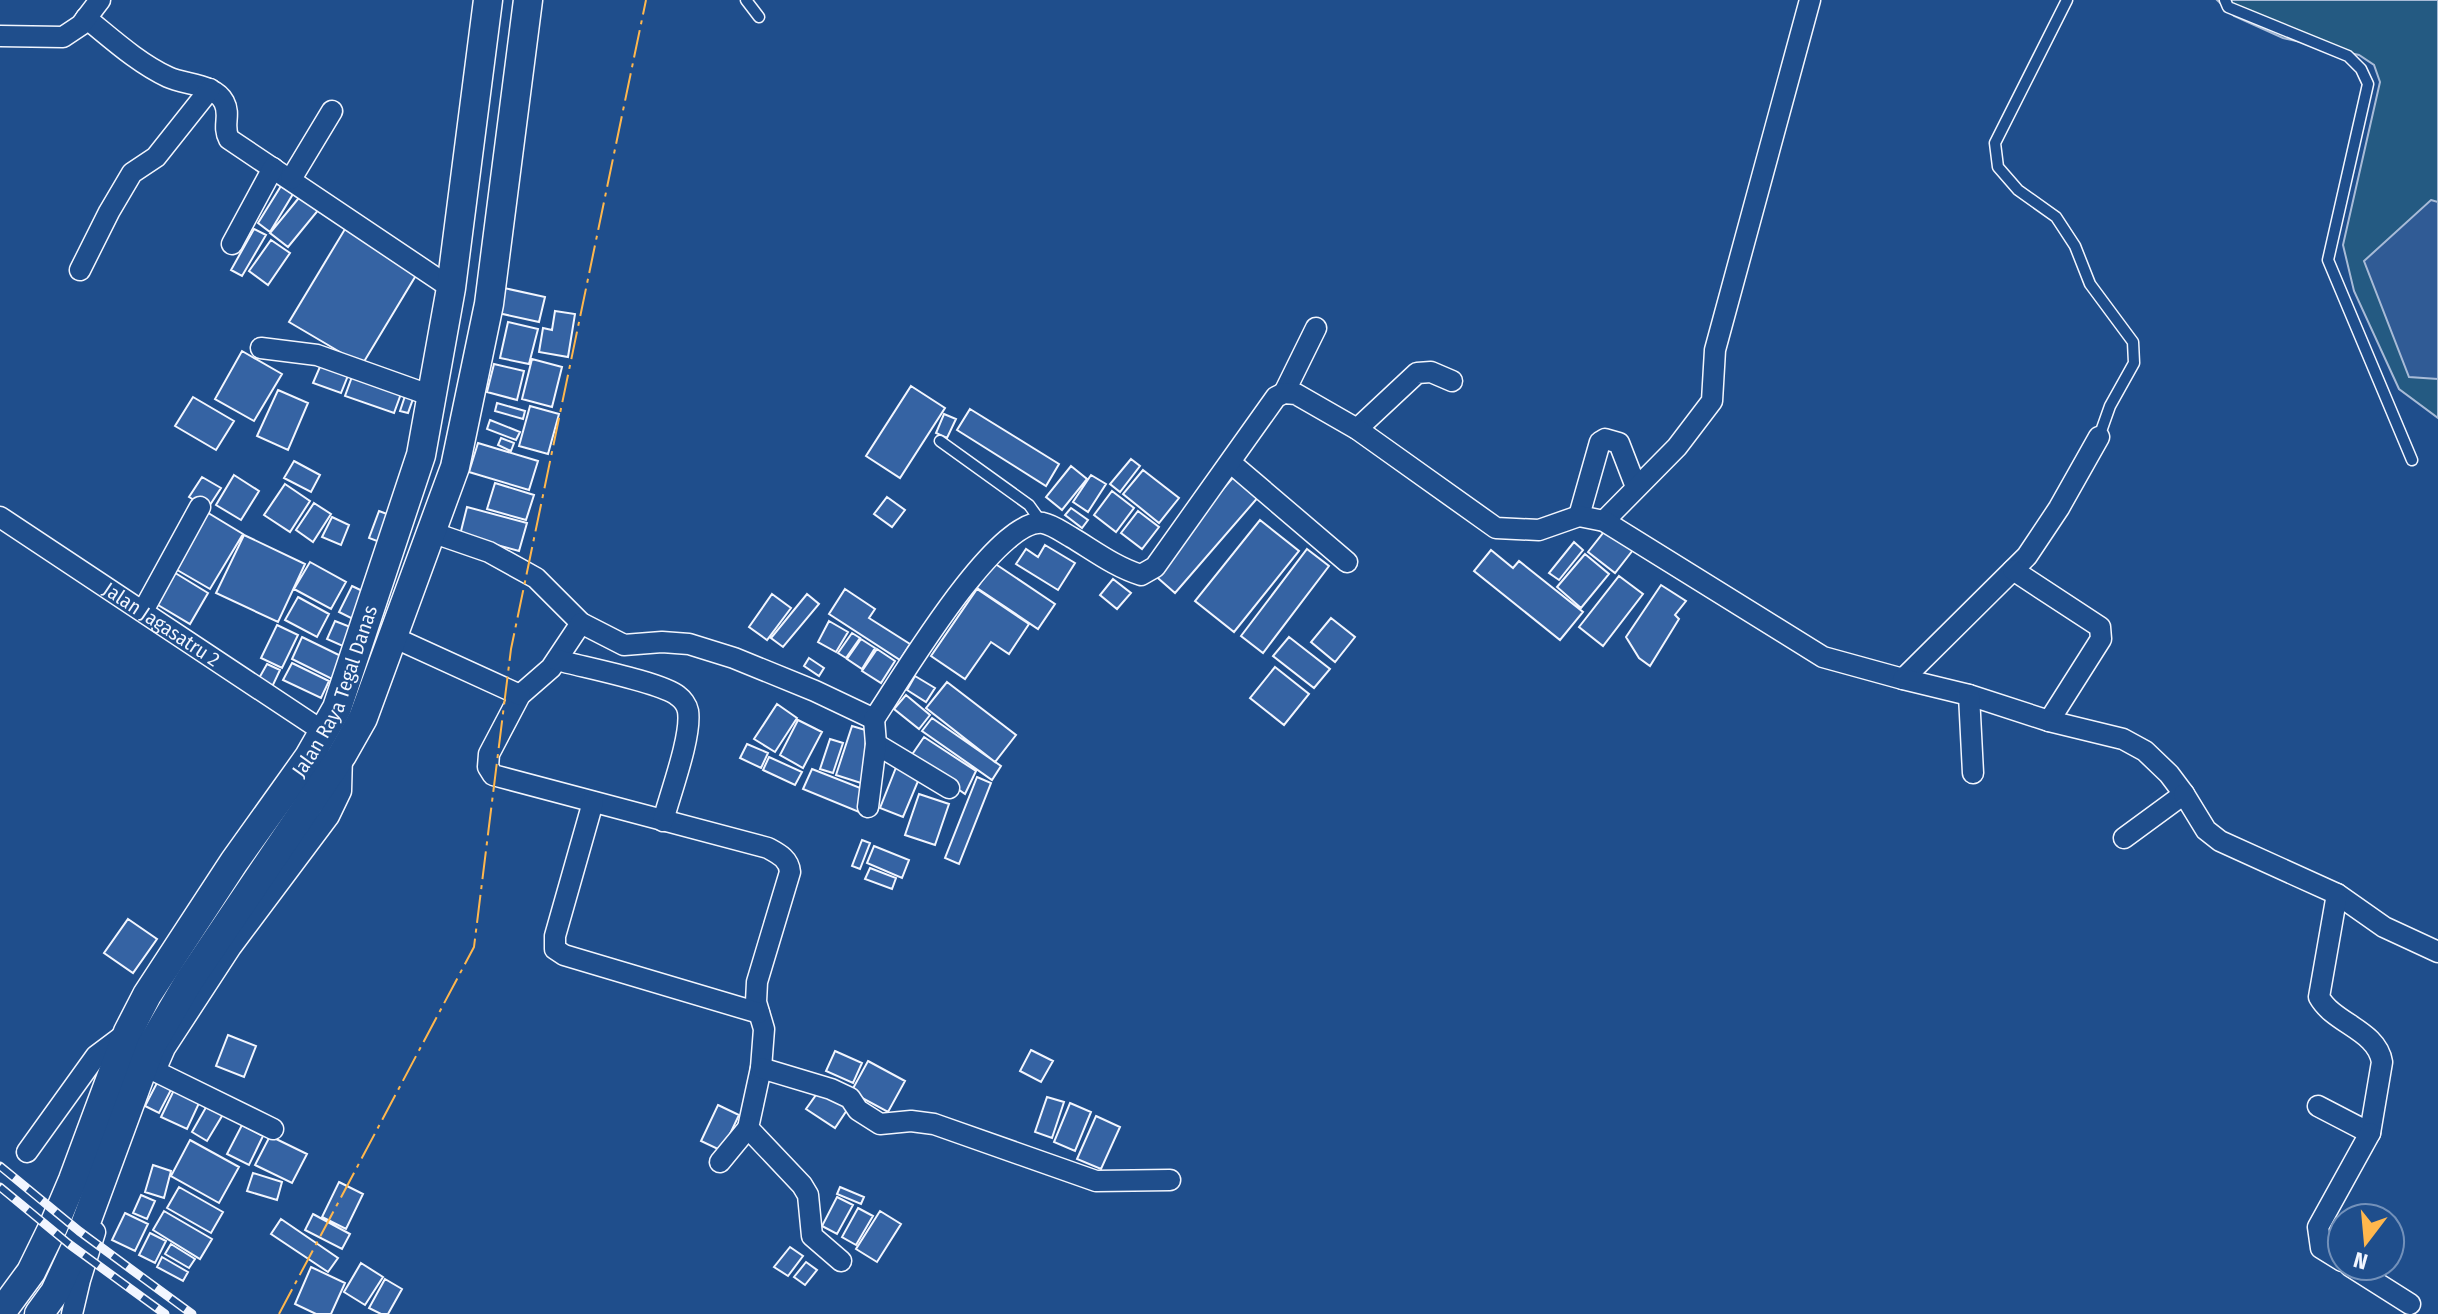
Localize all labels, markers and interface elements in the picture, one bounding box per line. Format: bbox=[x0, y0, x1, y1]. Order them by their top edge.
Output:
street label: Jalan Jagasatru 2 bbox=[99, 577, 225, 672]
street label: Jalan Raya Tegal Danas bbox=[287, 602, 382, 781]
north arrow bbox=[2326, 1202, 2406, 1282]
text: N bbox=[2351, 1246, 2371, 1276]

